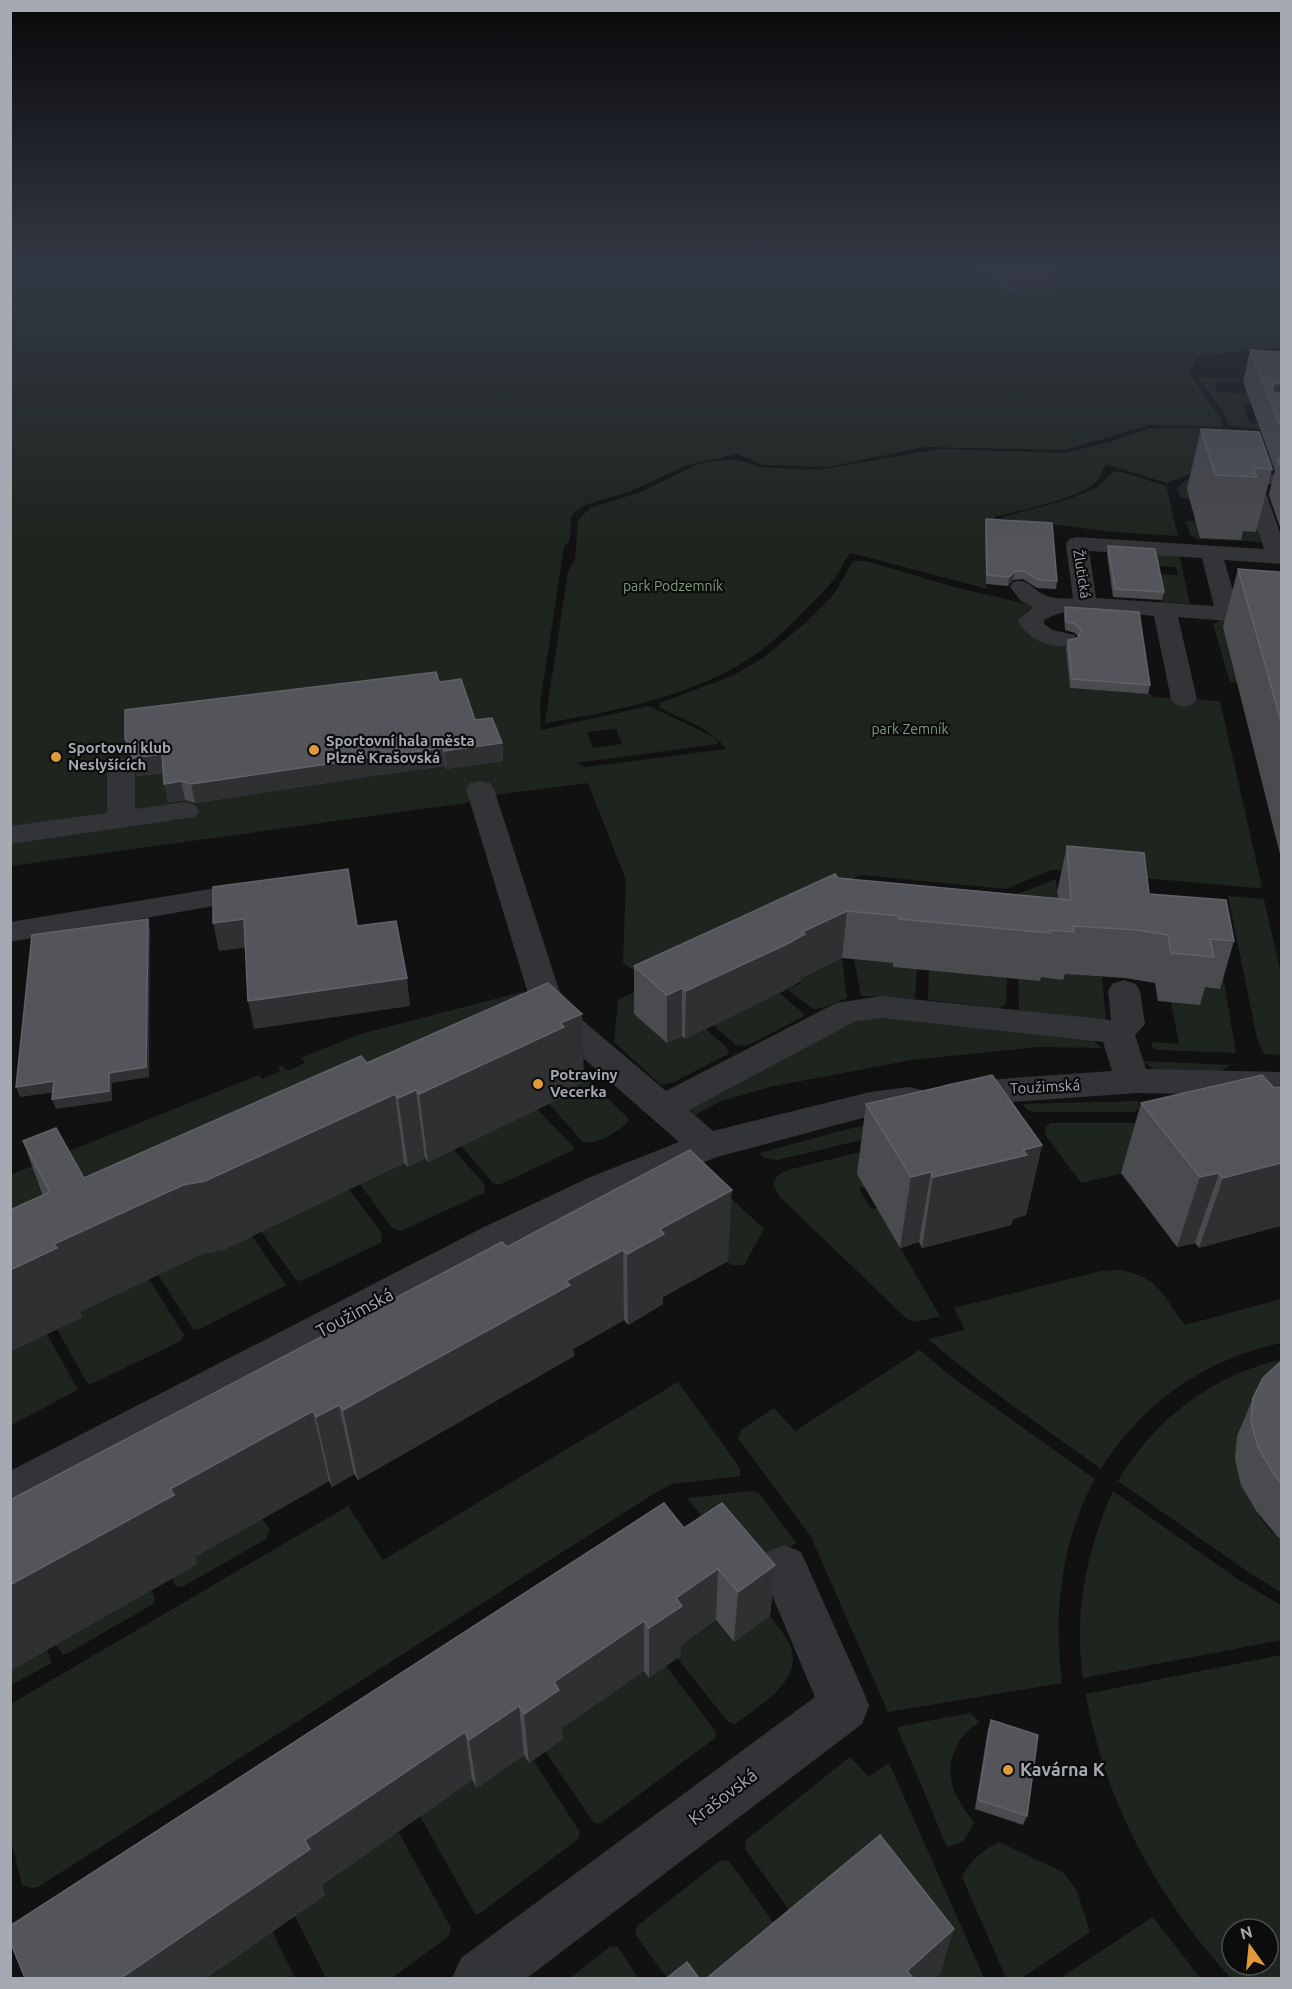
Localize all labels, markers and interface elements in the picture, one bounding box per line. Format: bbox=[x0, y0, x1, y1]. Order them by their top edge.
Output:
street label: Žlutická bbox=[1070, 548, 1095, 600]
park label: park Podzemník bbox=[623, 578, 723, 594]
park label: park Zemník bbox=[871, 721, 949, 737]
place label: Sportovní hala města Plzně Krašovská bbox=[326, 732, 475, 766]
place label: Sportovní klub Neslyšících bbox=[68, 739, 171, 773]
marker: Sportovní hala města Plzně Krašovská bbox=[307, 743, 321, 757]
marker: Sportovní klub Neslyšících bbox=[49, 750, 63, 764]
place label: Potraviny Vecerka bbox=[550, 1066, 618, 1100]
street label: Toužimská bbox=[1009, 1076, 1080, 1097]
marker: Potraviny Vecerka bbox=[531, 1077, 545, 1091]
street label: Toužimská bbox=[313, 1284, 396, 1341]
place label: Kavárna K bbox=[1020, 1759, 1105, 1779]
marker: Kavárna K bbox=[1001, 1763, 1015, 1777]
street label: Krašovská bbox=[684, 1764, 760, 1828]
north arrow bbox=[1220, 1917, 1280, 1977]
text: N bbox=[1238, 1922, 1254, 1943]

